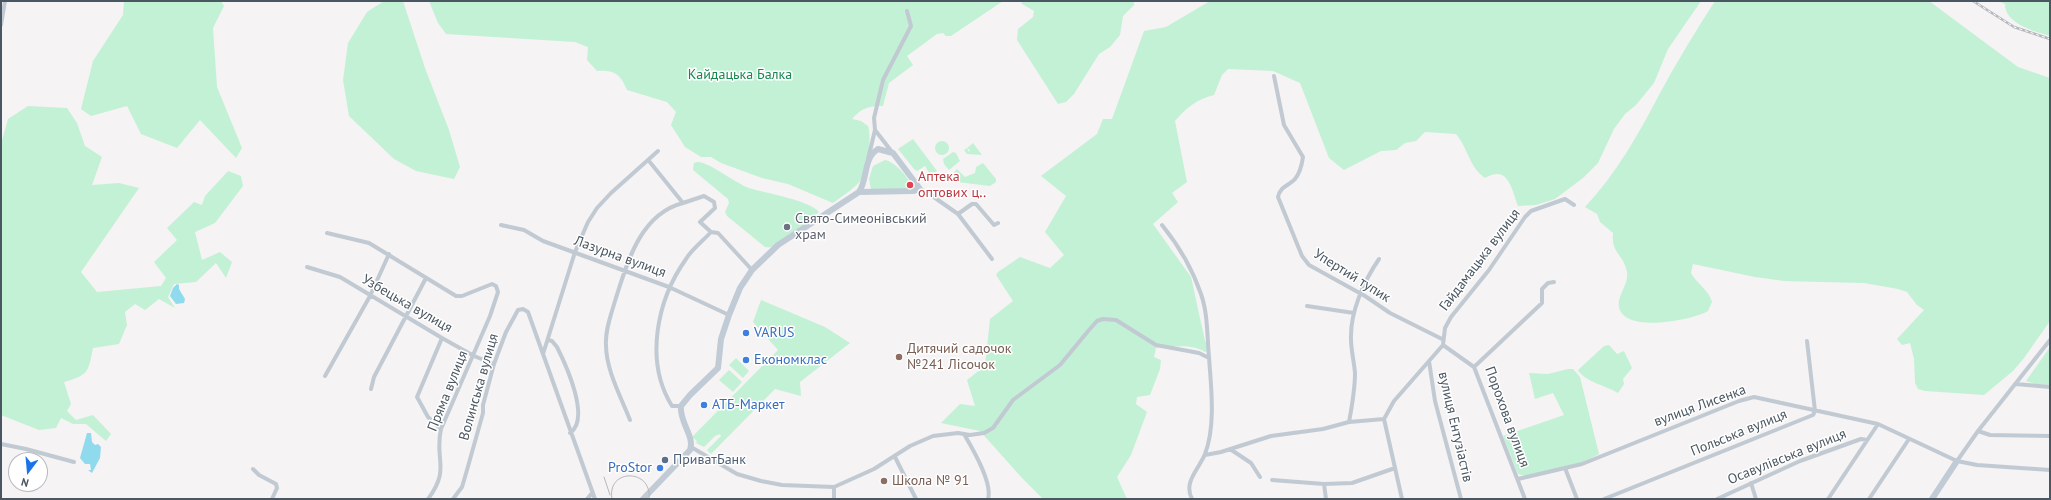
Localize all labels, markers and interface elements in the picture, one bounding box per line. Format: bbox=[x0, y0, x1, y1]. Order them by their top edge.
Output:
park label: Кайдацька Балка bbox=[688, 67, 792, 83]
place label: Аптека оптових ц‥ bbox=[918, 169, 987, 202]
marker: Аптека оптових ц‥ bbox=[905, 180, 915, 190]
street label: Гайдамацька вулиця bbox=[1436, 206, 1524, 314]
place label: Свято-Симеонівський храм bbox=[795, 211, 927, 244]
marker: Свято-Симеонівський храм bbox=[782, 222, 792, 232]
street label: Лазурна вулиця bbox=[572, 233, 668, 281]
street label: Упертий тупик bbox=[1310, 246, 1394, 306]
street label: Узбецька вулиця bbox=[359, 271, 455, 337]
place label: VARUS bbox=[754, 325, 794, 341]
marker: VARUS bbox=[741, 328, 751, 338]
street label: Волинська вулиця bbox=[456, 332, 502, 442]
place label: Дитячий садочок №241 Лісочок bbox=[907, 341, 1012, 374]
street label: Пряма вулиця bbox=[424, 348, 472, 434]
place label: Економклас bbox=[754, 352, 827, 368]
marker: Дитячий садочок №241 Лісочок bbox=[894, 352, 904, 362]
marker: Економклас bbox=[741, 355, 751, 365]
street label: Порохова вулиця bbox=[1481, 364, 1533, 470]
street label: вулиця Ентузіастів bbox=[1434, 370, 1476, 484]
street label: вулиця Лисенка bbox=[1652, 382, 1748, 430]
place label: АТБ-Маркет bbox=[712, 397, 785, 413]
marker: АТБ-Маркет bbox=[699, 400, 709, 410]
street label: Польська вулиця bbox=[1688, 406, 1790, 460]
street label: Осавулівська вулиця bbox=[1725, 426, 1849, 488]
north arrow bbox=[8, 452, 48, 492]
place label: ПриватБанк bbox=[673, 452, 746, 468]
marker: ПриватБанк bbox=[660, 455, 670, 465]
place label: ProStor bbox=[608, 460, 652, 476]
marker: ProStor bbox=[655, 463, 665, 473]
place label: Школа № 91 bbox=[892, 473, 969, 489]
text: N bbox=[20, 475, 30, 490]
marker: Школа № 91 bbox=[879, 476, 889, 486]

